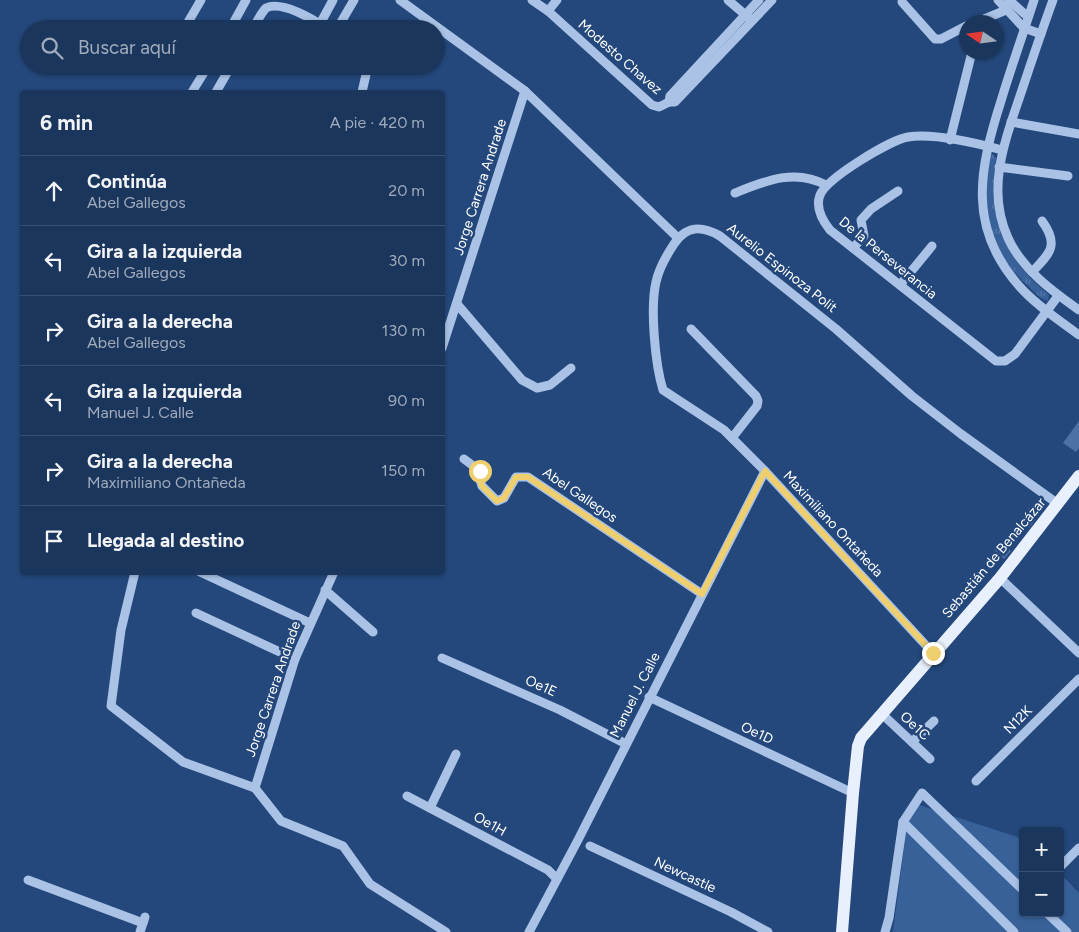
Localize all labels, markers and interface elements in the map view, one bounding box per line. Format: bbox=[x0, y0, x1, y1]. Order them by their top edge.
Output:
north arrow bbox=[959, 15, 1004, 60]
street label: Modesto Chavez bbox=[575, 16, 666, 98]
search box bbox=[20, 20, 445, 75]
icon: search bbox=[38, 34, 66, 62]
text: Buscar aquí bbox=[78, 36, 176, 59]
text: 6 min bbox=[40, 110, 93, 135]
text: A pie · 420 m bbox=[330, 113, 425, 132]
street label: Jorge Carrera Andrade bbox=[450, 116, 510, 257]
text: Continúa bbox=[87, 170, 167, 193]
icon: ahead bbox=[40, 177, 68, 205]
text: 20 m bbox=[388, 181, 425, 200]
text: Abel Gallegos bbox=[87, 193, 186, 212]
street label: De la Perseverancia bbox=[836, 213, 940, 303]
street label: Aurelio Espinoza Polit bbox=[724, 220, 840, 316]
text: Gira a la izquierda bbox=[87, 240, 242, 263]
icon: left bbox=[40, 247, 68, 275]
text: 30 m bbox=[388, 251, 425, 270]
text: Abel Gallegos bbox=[87, 263, 186, 282]
text: Gira a la derecha bbox=[87, 310, 233, 333]
icon: right bbox=[40, 317, 68, 345]
text: 130 m bbox=[382, 321, 425, 340]
text: Abel Gallegos bbox=[87, 333, 186, 352]
text: Gira a la izquierda bbox=[87, 380, 242, 403]
icon: left bbox=[40, 387, 68, 415]
text: 90 m bbox=[388, 391, 425, 410]
text: Manuel J. Calle bbox=[87, 403, 194, 422]
text: Gira a la derecha bbox=[87, 450, 233, 473]
icon: right bbox=[40, 457, 68, 485]
route start bbox=[469, 460, 492, 483]
text: 150 m bbox=[381, 461, 425, 480]
street label: Abel Gallegos bbox=[539, 464, 621, 526]
street label: Maximiliano Ontañeda bbox=[779, 467, 887, 581]
text: Maximiliano Ontañeda bbox=[87, 473, 246, 492]
street label: Sebastián de Benalcázar bbox=[939, 494, 1050, 622]
icon: arrive bbox=[40, 527, 68, 555]
text: Llegada al destino bbox=[87, 529, 244, 552]
street label: Jorge Carrera Andrade bbox=[242, 619, 304, 759]
route end bbox=[922, 642, 945, 665]
street label: Manuel J. Calle bbox=[606, 649, 664, 740]
street label: Oe1E bbox=[523, 672, 559, 700]
street label: N12K bbox=[1000, 702, 1036, 738]
street label: Oe1C bbox=[897, 708, 933, 744]
street label: Oe1D bbox=[738, 718, 776, 748]
street label: Oe1H bbox=[471, 808, 509, 840]
map controls bbox=[1019, 827, 1064, 917]
button: + bbox=[1019, 827, 1064, 872]
street label: Newcastle bbox=[651, 853, 719, 897]
button: − bbox=[1019, 872, 1064, 917]

